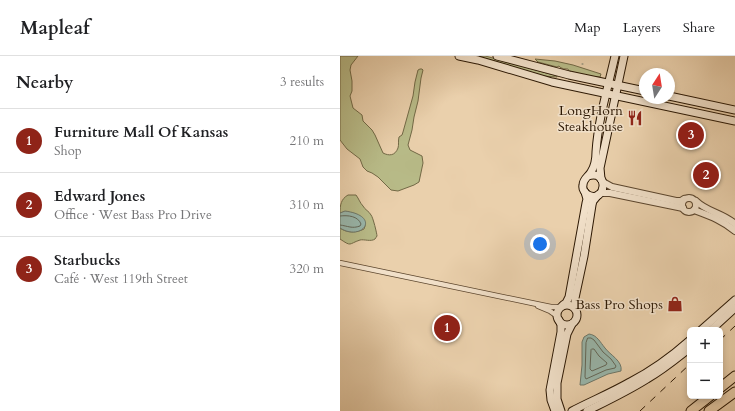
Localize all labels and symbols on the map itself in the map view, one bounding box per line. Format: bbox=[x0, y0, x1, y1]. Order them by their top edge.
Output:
north arrow bbox=[639, 68, 675, 104]
place label: LongHorn Steakhouse bbox=[558, 101, 623, 136]
restaurant icon: LongHorn Steakhouse bbox=[626, 109, 644, 127]
pin: 3 bbox=[678, 120, 704, 150]
pin: 2 bbox=[693, 160, 719, 190]
your location bbox=[530, 234, 550, 254]
place label: Bass Pro Shops bbox=[575, 295, 663, 314]
shop icon: Bass Pro Shops bbox=[666, 295, 684, 313]
pin: 1 bbox=[434, 313, 460, 343]

